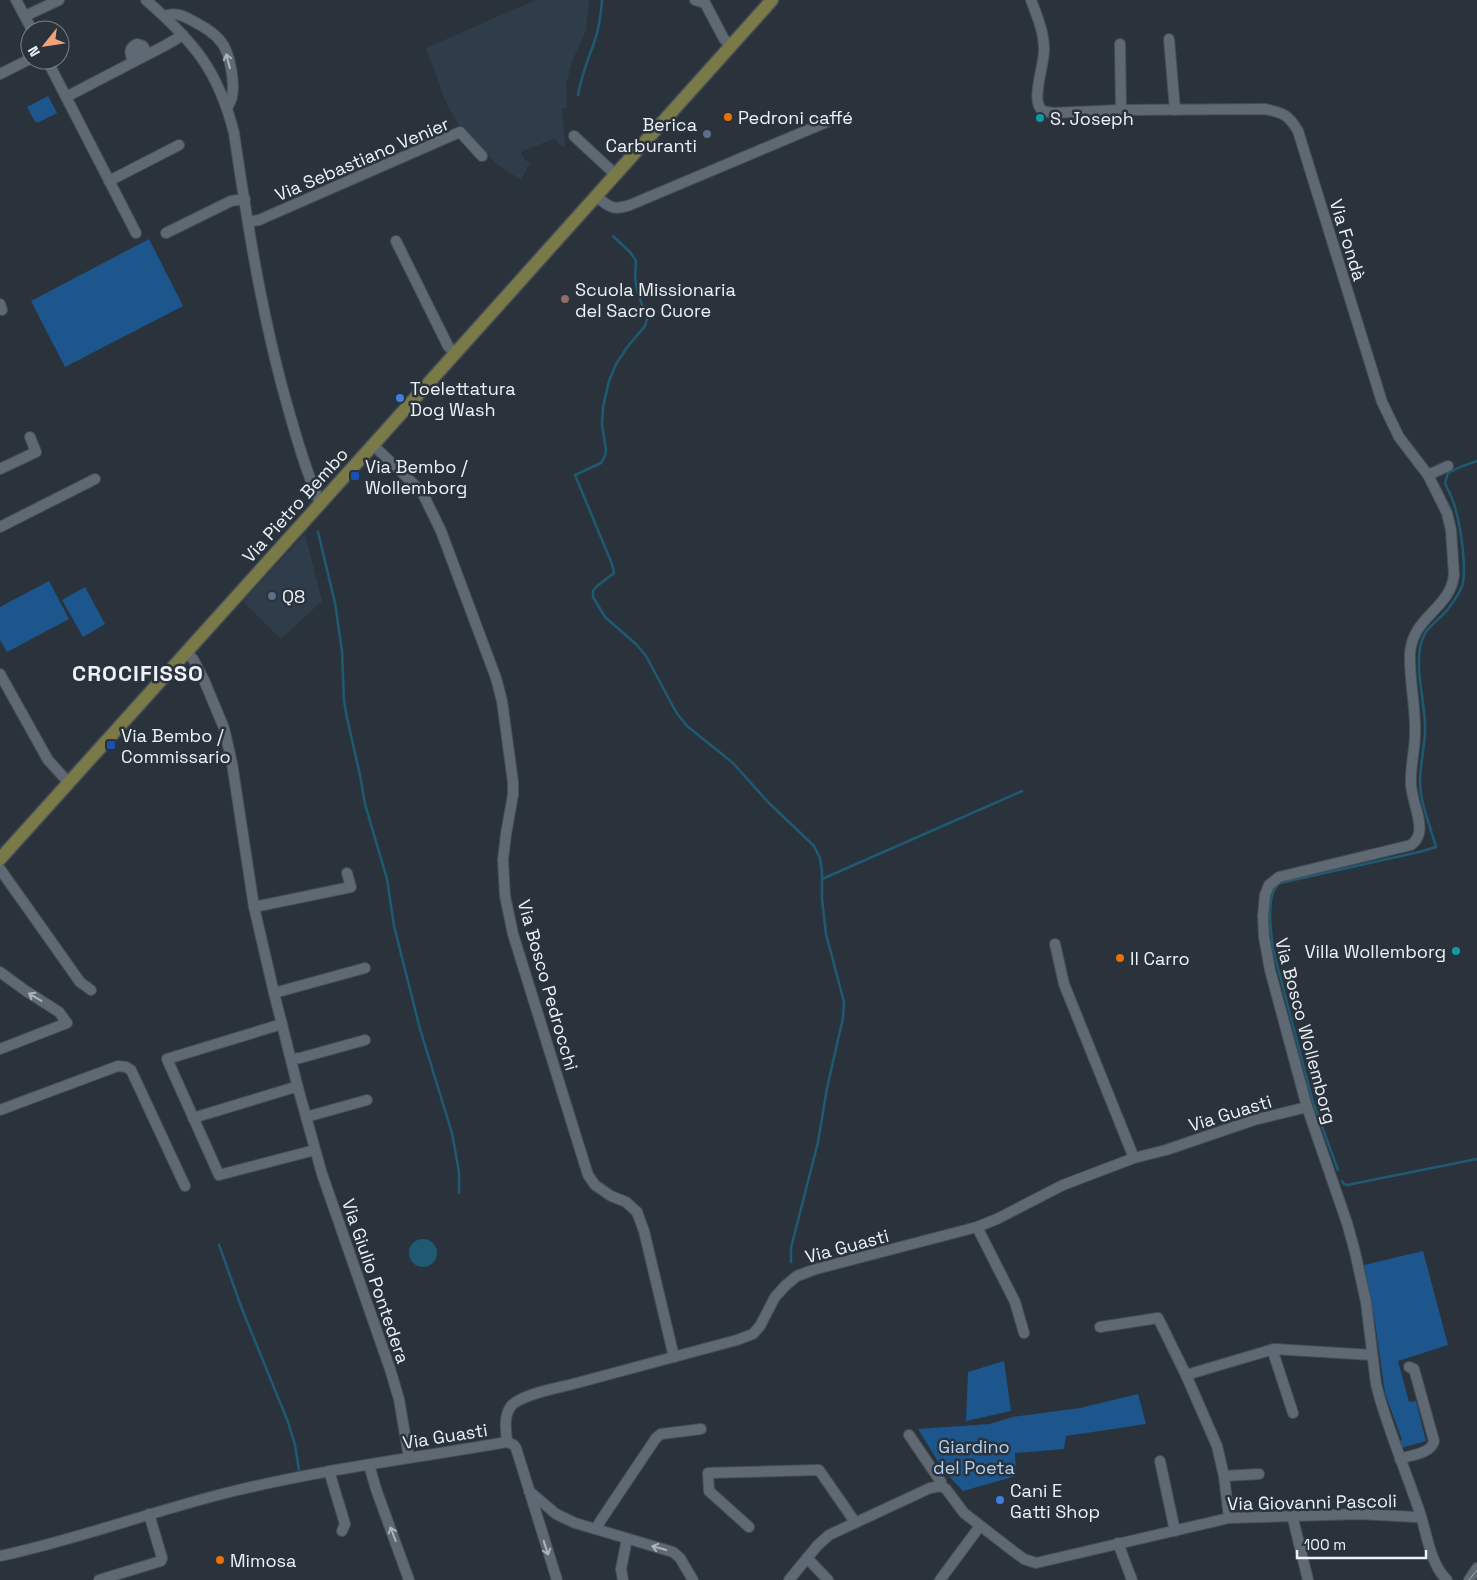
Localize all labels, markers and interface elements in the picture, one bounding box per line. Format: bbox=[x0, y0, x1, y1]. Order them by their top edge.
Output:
north arrow bbox=[20, 20, 70, 70]
text: N bbox=[24, 43, 44, 60]
one-way arrow bbox=[223, 53, 232, 69]
place label: Pedroni caffé bbox=[738, 106, 853, 129]
place label: S. Joseph bbox=[1050, 107, 1134, 130]
marker: Pedroni caffé bbox=[722, 111, 734, 123]
street label: Via Sebastiano Venier bbox=[271, 112, 453, 206]
marker: S. Joseph bbox=[1034, 112, 1046, 124]
place label: Berica Carburanti bbox=[605, 113, 697, 157]
marker: Berica Carburanti bbox=[701, 128, 713, 140]
street label: Via Fondà bbox=[1325, 196, 1371, 284]
place label: Scuola Missionaria del Sacro Cuore bbox=[575, 278, 736, 322]
marker: Scuola Missionaria del Sacro Cuore bbox=[559, 293, 571, 305]
place label: Toelettatura Dog Wash bbox=[410, 377, 516, 421]
marker: Toelettatura Dog Wash bbox=[394, 392, 406, 404]
street label: Via Pietro Bembo bbox=[237, 443, 353, 567]
place label: Via Bembo / Wollemborg bbox=[365, 455, 468, 499]
marker: Via Bembo / Wollemborg bbox=[349, 470, 361, 482]
place label: Q8 bbox=[282, 585, 305, 608]
marker: Q8 bbox=[266, 590, 278, 602]
district label: CROCIFISSO bbox=[72, 659, 204, 687]
place label: Via Bembo / Commissario bbox=[121, 724, 231, 768]
marker: Via Bembo / Commissario bbox=[105, 739, 117, 751]
street label: Via Bosco Pedrocchi bbox=[513, 897, 583, 1073]
street label: Via Bosco Wollemborg bbox=[1270, 935, 1342, 1127]
place label: Villa Wollemborg bbox=[1304, 940, 1446, 963]
marker: Villa Wollemborg bbox=[1450, 945, 1462, 957]
place label: Il Carro bbox=[1130, 947, 1190, 970]
marker: Il Carro bbox=[1114, 952, 1126, 964]
one-way arrow bbox=[29, 991, 43, 1001]
street label: Via Guasti bbox=[1186, 1089, 1274, 1137]
street label: Via Giulio Pontedera bbox=[337, 1196, 415, 1366]
street label: Via Guasti bbox=[803, 1224, 891, 1268]
street label: Via Guasti bbox=[401, 1418, 489, 1454]
park label: Giardino del Poeta bbox=[933, 1435, 1015, 1479]
place label: Cani E Gatti Shop bbox=[1010, 1479, 1100, 1523]
street label: Via Giovanni Pascoli bbox=[1227, 1489, 1397, 1515]
marker: Cani E Gatti Shop bbox=[994, 1494, 1006, 1506]
one-way arrow bbox=[388, 1527, 397, 1542]
scale bar bbox=[1297, 1528, 1426, 1560]
text: 100 m bbox=[1304, 1535, 1346, 1554]
one-way arrow bbox=[542, 1539, 552, 1555]
one-way arrow bbox=[652, 1543, 668, 1552]
place label: Mimosa bbox=[230, 1549, 296, 1572]
marker: Mimosa bbox=[214, 1554, 226, 1566]

